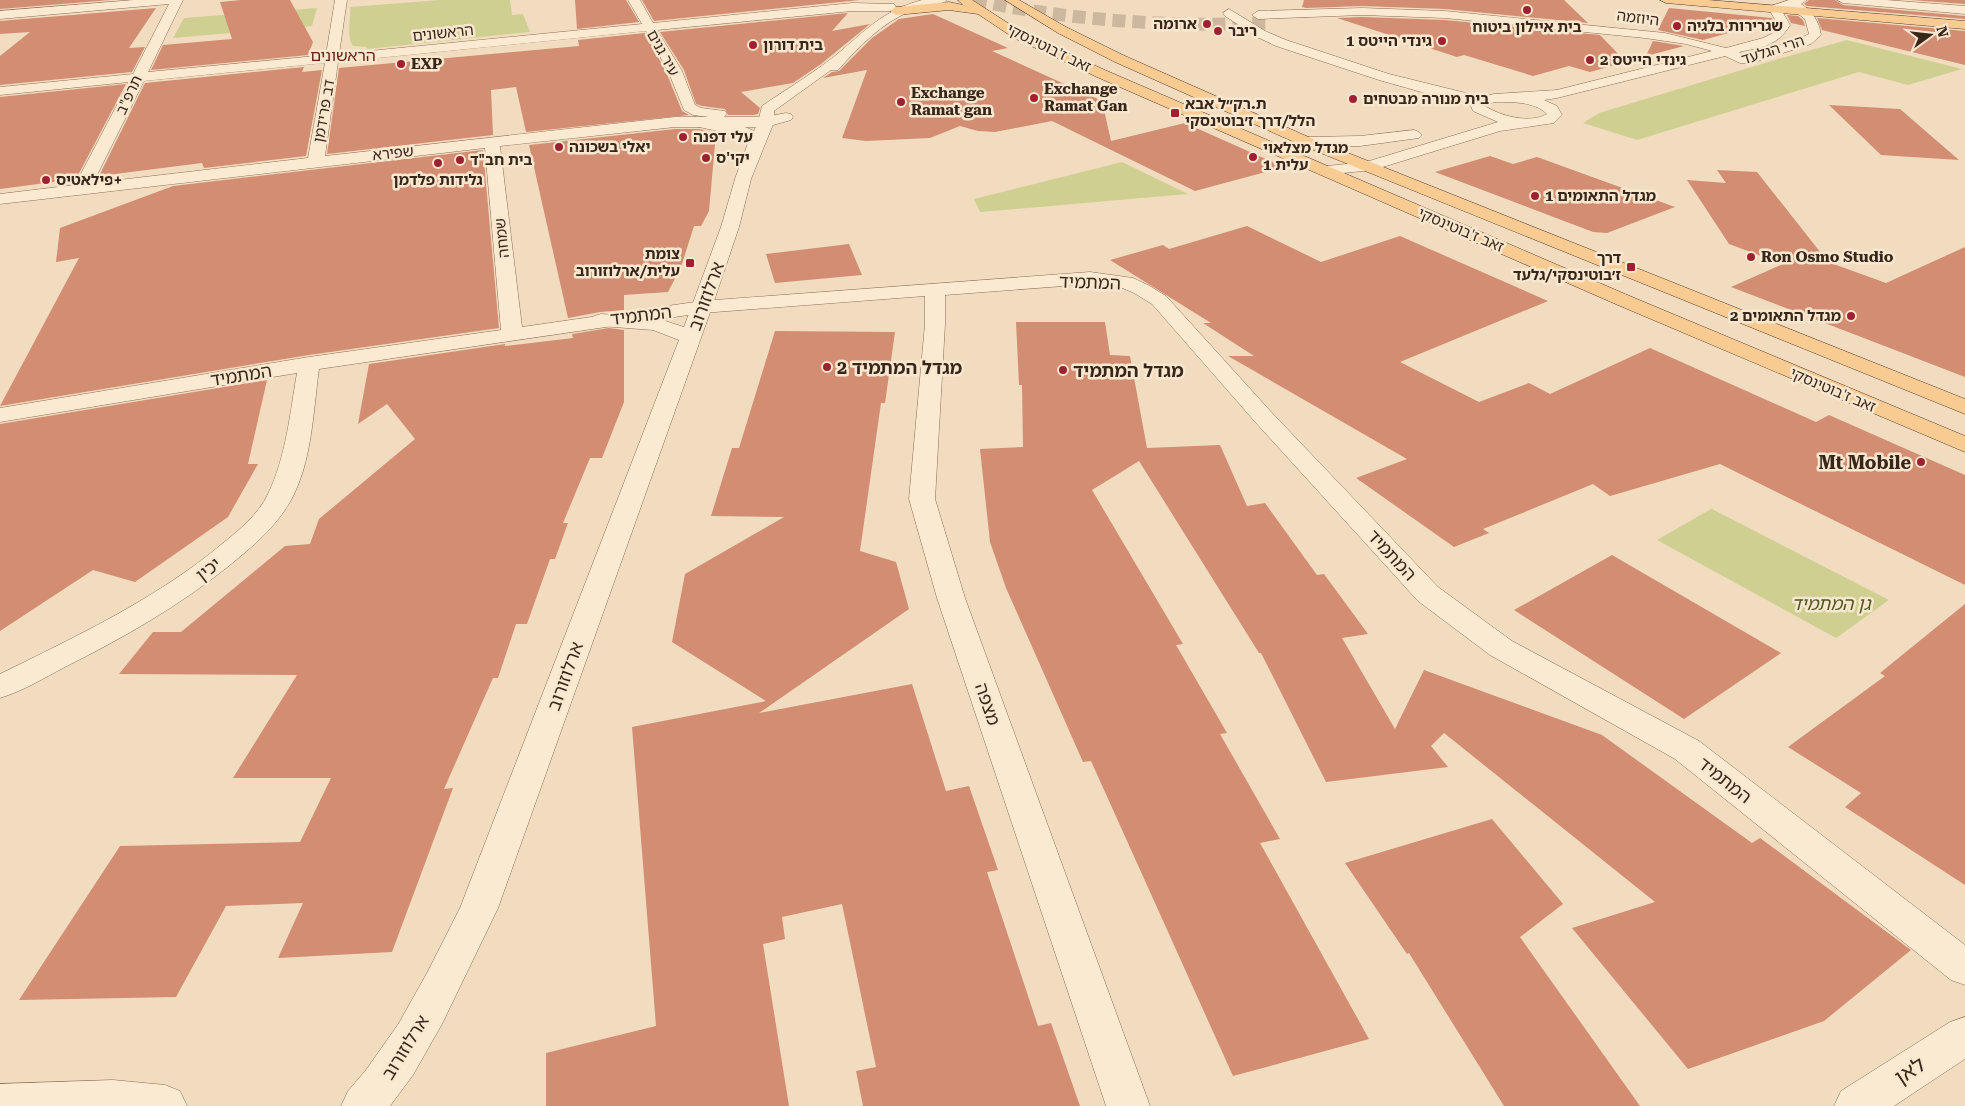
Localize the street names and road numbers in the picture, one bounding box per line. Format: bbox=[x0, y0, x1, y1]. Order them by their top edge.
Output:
street label: היוזמה bbox=[1616, 6, 1660, 30]
street label: זאב ז'בוטינסקי bbox=[1004, 20, 1094, 76]
street label: הראשונים bbox=[411, 21, 475, 45]
street label: עיר גנים bbox=[643, 27, 683, 79]
street label: הרי הגלעד bbox=[1739, 31, 1807, 69]
street label: תרפ"ב bbox=[112, 73, 146, 117]
street label: דב פרידמן bbox=[310, 78, 338, 144]
street label: שפירא bbox=[372, 142, 414, 164]
street label: זאב ז'בוטינסקי bbox=[1415, 204, 1507, 256]
street label: שמחה bbox=[491, 217, 513, 259]
street label: ארלוזורוב bbox=[684, 259, 728, 333]
street label: המתמיד bbox=[1059, 270, 1121, 294]
street label: המתמיד bbox=[609, 301, 673, 329]
street label: המתמיד bbox=[209, 360, 273, 390]
street label: זאב ז'בוטינסקי bbox=[1787, 364, 1879, 416]
street label: המתמיד bbox=[1363, 525, 1421, 585]
street label: יכין bbox=[191, 553, 225, 585]
street label: ארלוזורוב bbox=[543, 639, 587, 713]
street label: מצפה bbox=[971, 680, 1005, 728]
street label: המתמיד bbox=[1694, 753, 1756, 807]
street label: ארלוזורוב bbox=[377, 1011, 433, 1083]
street label: לאן bbox=[1890, 1052, 1930, 1090]

